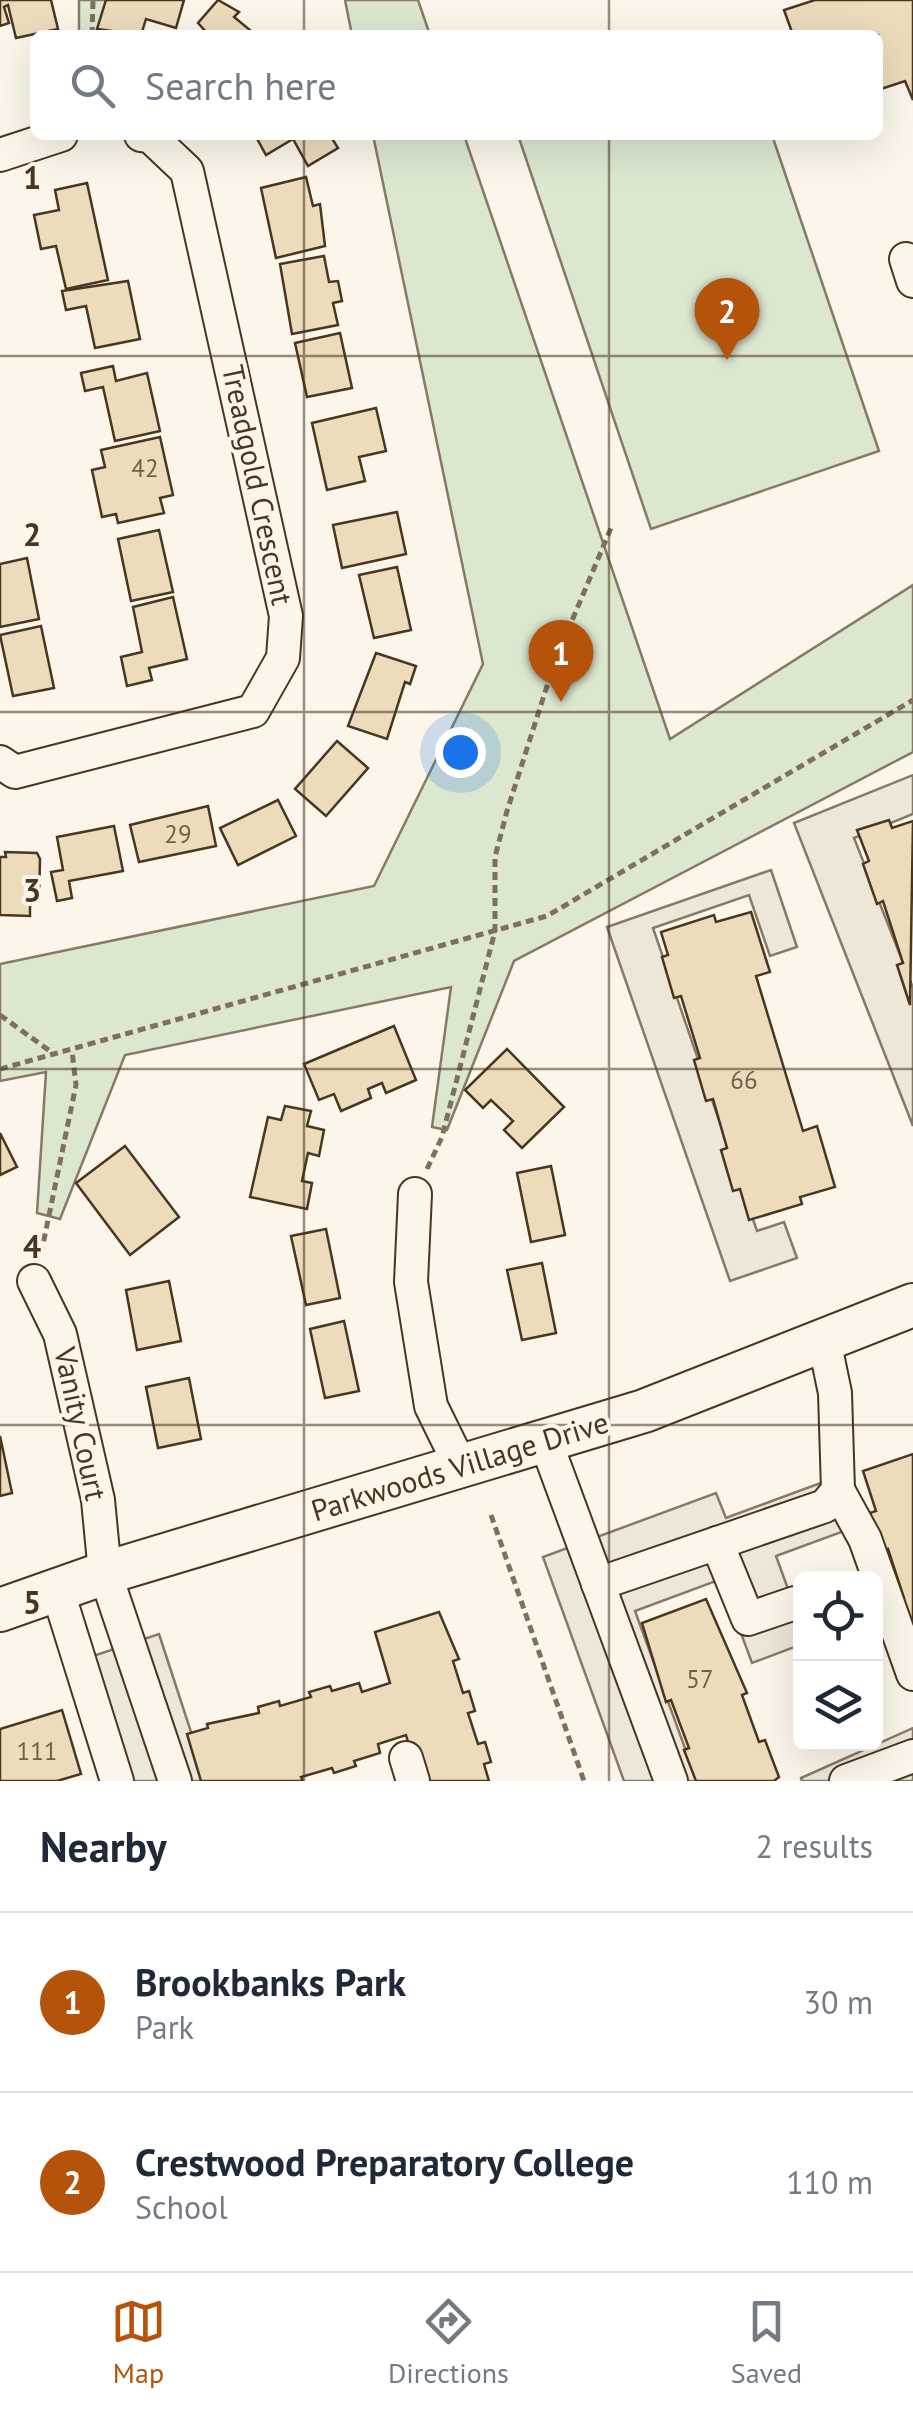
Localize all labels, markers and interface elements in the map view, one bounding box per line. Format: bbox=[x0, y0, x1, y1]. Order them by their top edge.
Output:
search box bbox=[30, 30, 883, 140]
icon: search bbox=[65, 58, 120, 113]
text: Search here bbox=[145, 61, 337, 110]
text: 1 bbox=[23, 156, 41, 198]
pin: 2 bbox=[694, 278, 760, 360]
street label: Treadgold Crescent bbox=[214, 361, 303, 608]
house number: 42 bbox=[131, 452, 159, 484]
text: 2 bbox=[23, 513, 41, 555]
pin: 1 bbox=[528, 620, 594, 702]
your location bbox=[435, 727, 486, 778]
house number: 29 bbox=[164, 818, 192, 850]
text: 3 bbox=[23, 869, 41, 911]
house number: 66 bbox=[730, 1064, 758, 1096]
text: 4 bbox=[23, 1225, 41, 1267]
street label: Vanity Court bbox=[46, 1343, 117, 1504]
street label: Parkwoods Village Drive bbox=[306, 1402, 613, 1529]
map controls bbox=[793, 1571, 883, 1751]
button: locate bbox=[793, 1571, 883, 1661]
text: 5 bbox=[23, 1581, 41, 1623]
button: layers bbox=[793, 1661, 883, 1751]
house number: 57 bbox=[686, 1663, 714, 1695]
house number: 111 bbox=[17, 1735, 57, 1767]
text: Nearby bbox=[40, 1819, 167, 1874]
text: 2 results bbox=[755, 1825, 873, 1867]
text: Brookbanks Park bbox=[135, 1957, 406, 2006]
text: 1 bbox=[63, 1981, 82, 2023]
text: 30 m bbox=[804, 1981, 873, 2023]
text: Park bbox=[135, 2006, 194, 2048]
text: Crestwood Preparatory College bbox=[135, 2137, 634, 2186]
text: 2 bbox=[63, 2161, 82, 2203]
text: 110 m bbox=[786, 2161, 873, 2203]
text: School bbox=[135, 2186, 228, 2228]
tab: Map bbox=[111, 2294, 166, 2391]
tab: Directions bbox=[388, 2294, 509, 2391]
tab: Saved bbox=[731, 2294, 802, 2391]

